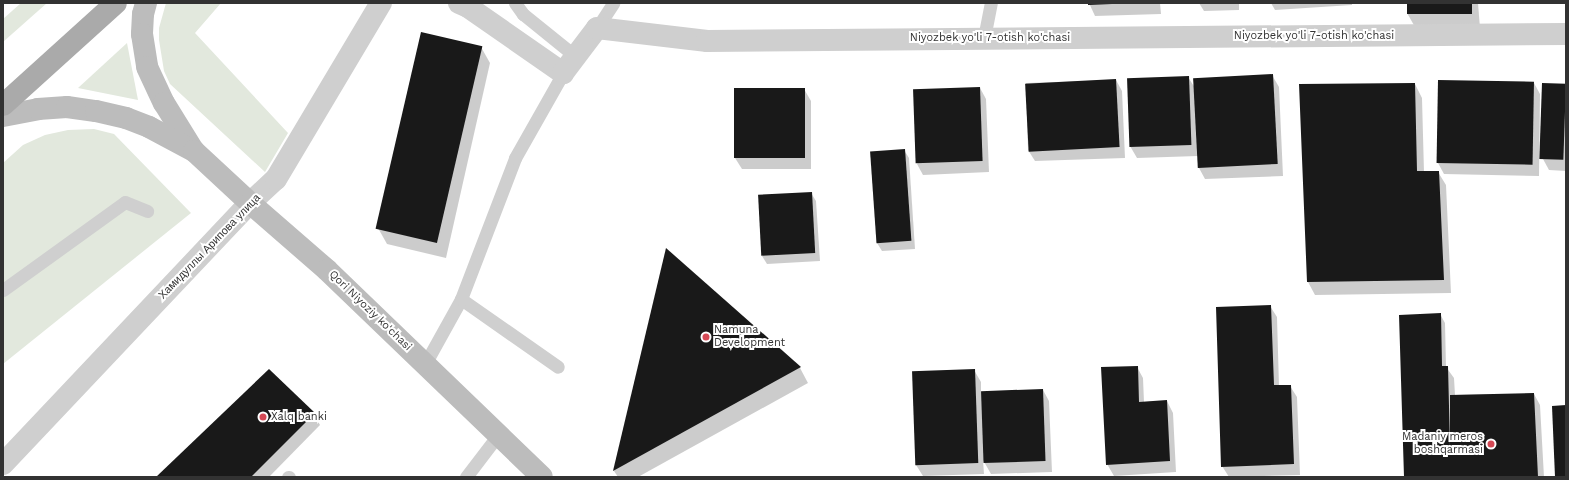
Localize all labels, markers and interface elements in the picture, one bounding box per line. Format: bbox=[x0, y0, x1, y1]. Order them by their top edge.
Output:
street label: Niyozbek yo'li 7-otish ko'chasi bbox=[1233, 29, 1395, 43]
street label: Niyozbek yo'li 7-otish ko'chasi bbox=[909, 31, 1071, 45]
street label: Хамидуллы Арипова улица bbox=[156, 192, 264, 302]
street label: Qori Niyoziy ko'chasi bbox=[326, 268, 414, 354]
place label: Namuna Development bbox=[714, 324, 785, 350]
marker: Namuna Development bbox=[701, 332, 711, 342]
place label: Xalq banki bbox=[271, 410, 327, 424]
marker: Xalq banki bbox=[258, 412, 268, 422]
place label: Madaniy meros boshqarmasi bbox=[1402, 431, 1483, 457]
marker: Madaniy meros boshqarmasi bbox=[1486, 439, 1496, 449]

